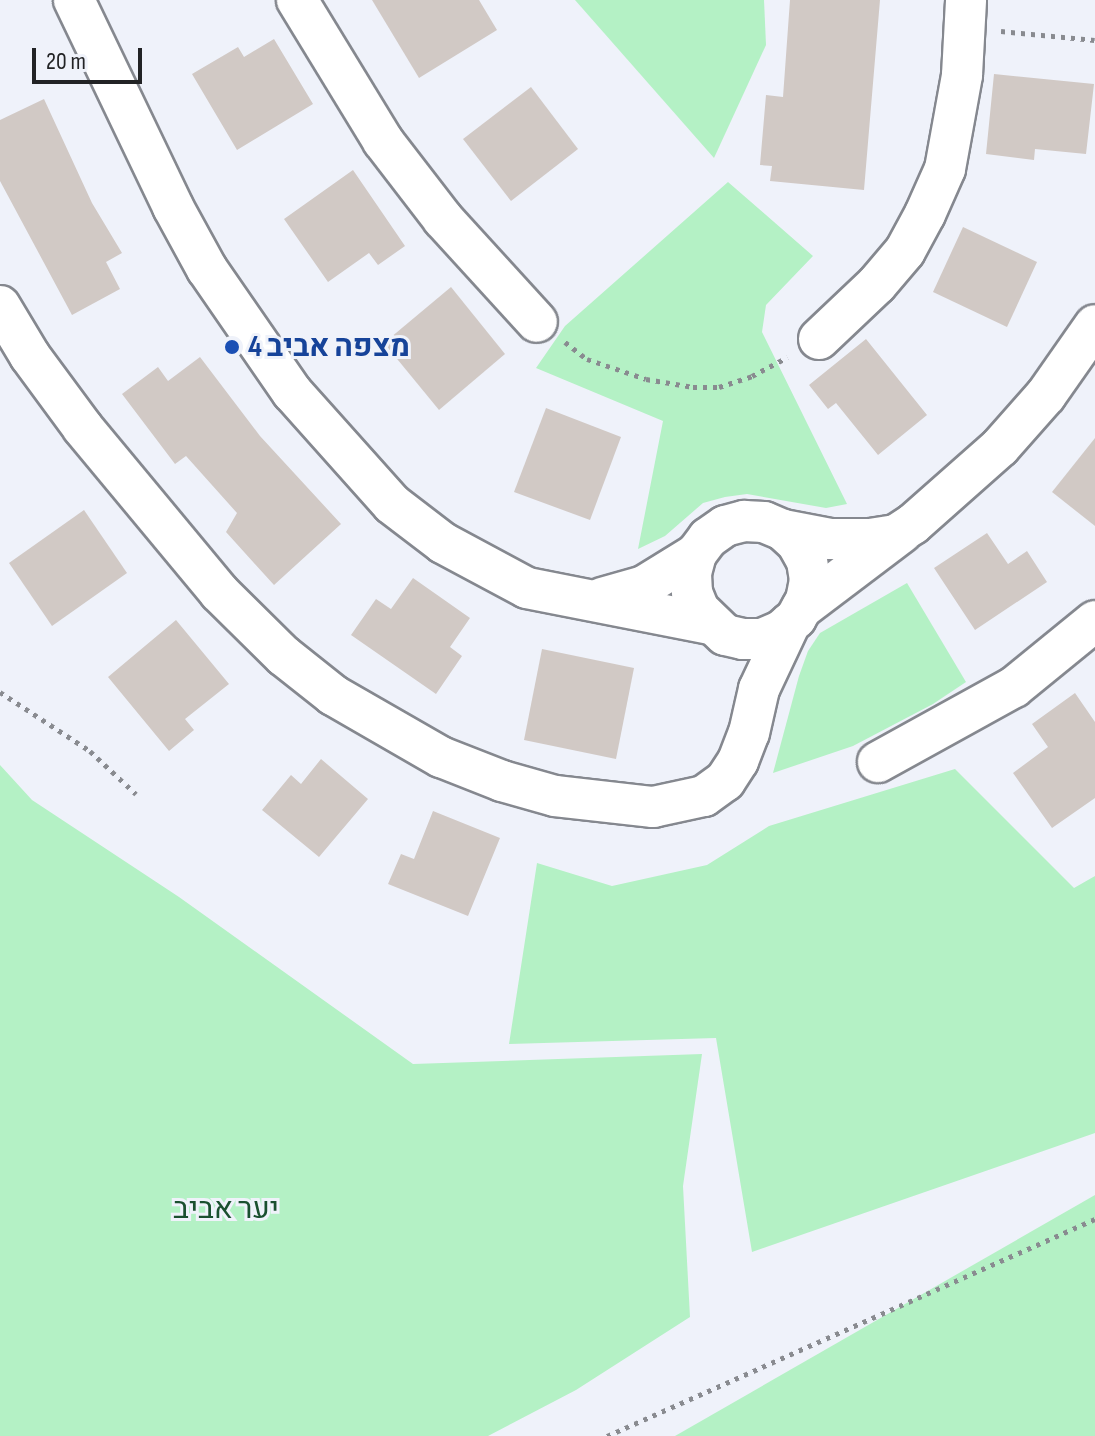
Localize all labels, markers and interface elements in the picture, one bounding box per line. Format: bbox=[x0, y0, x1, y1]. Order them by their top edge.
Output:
scale bar bbox=[36, 32, 146, 82]
text: 20 m bbox=[46, 47, 86, 76]
place label: מצפה אביב 4 bbox=[248, 329, 410, 365]
marker: מצפה אביב 4 bbox=[223, 338, 241, 356]
park label: יער אביב bbox=[173, 1191, 279, 1227]

